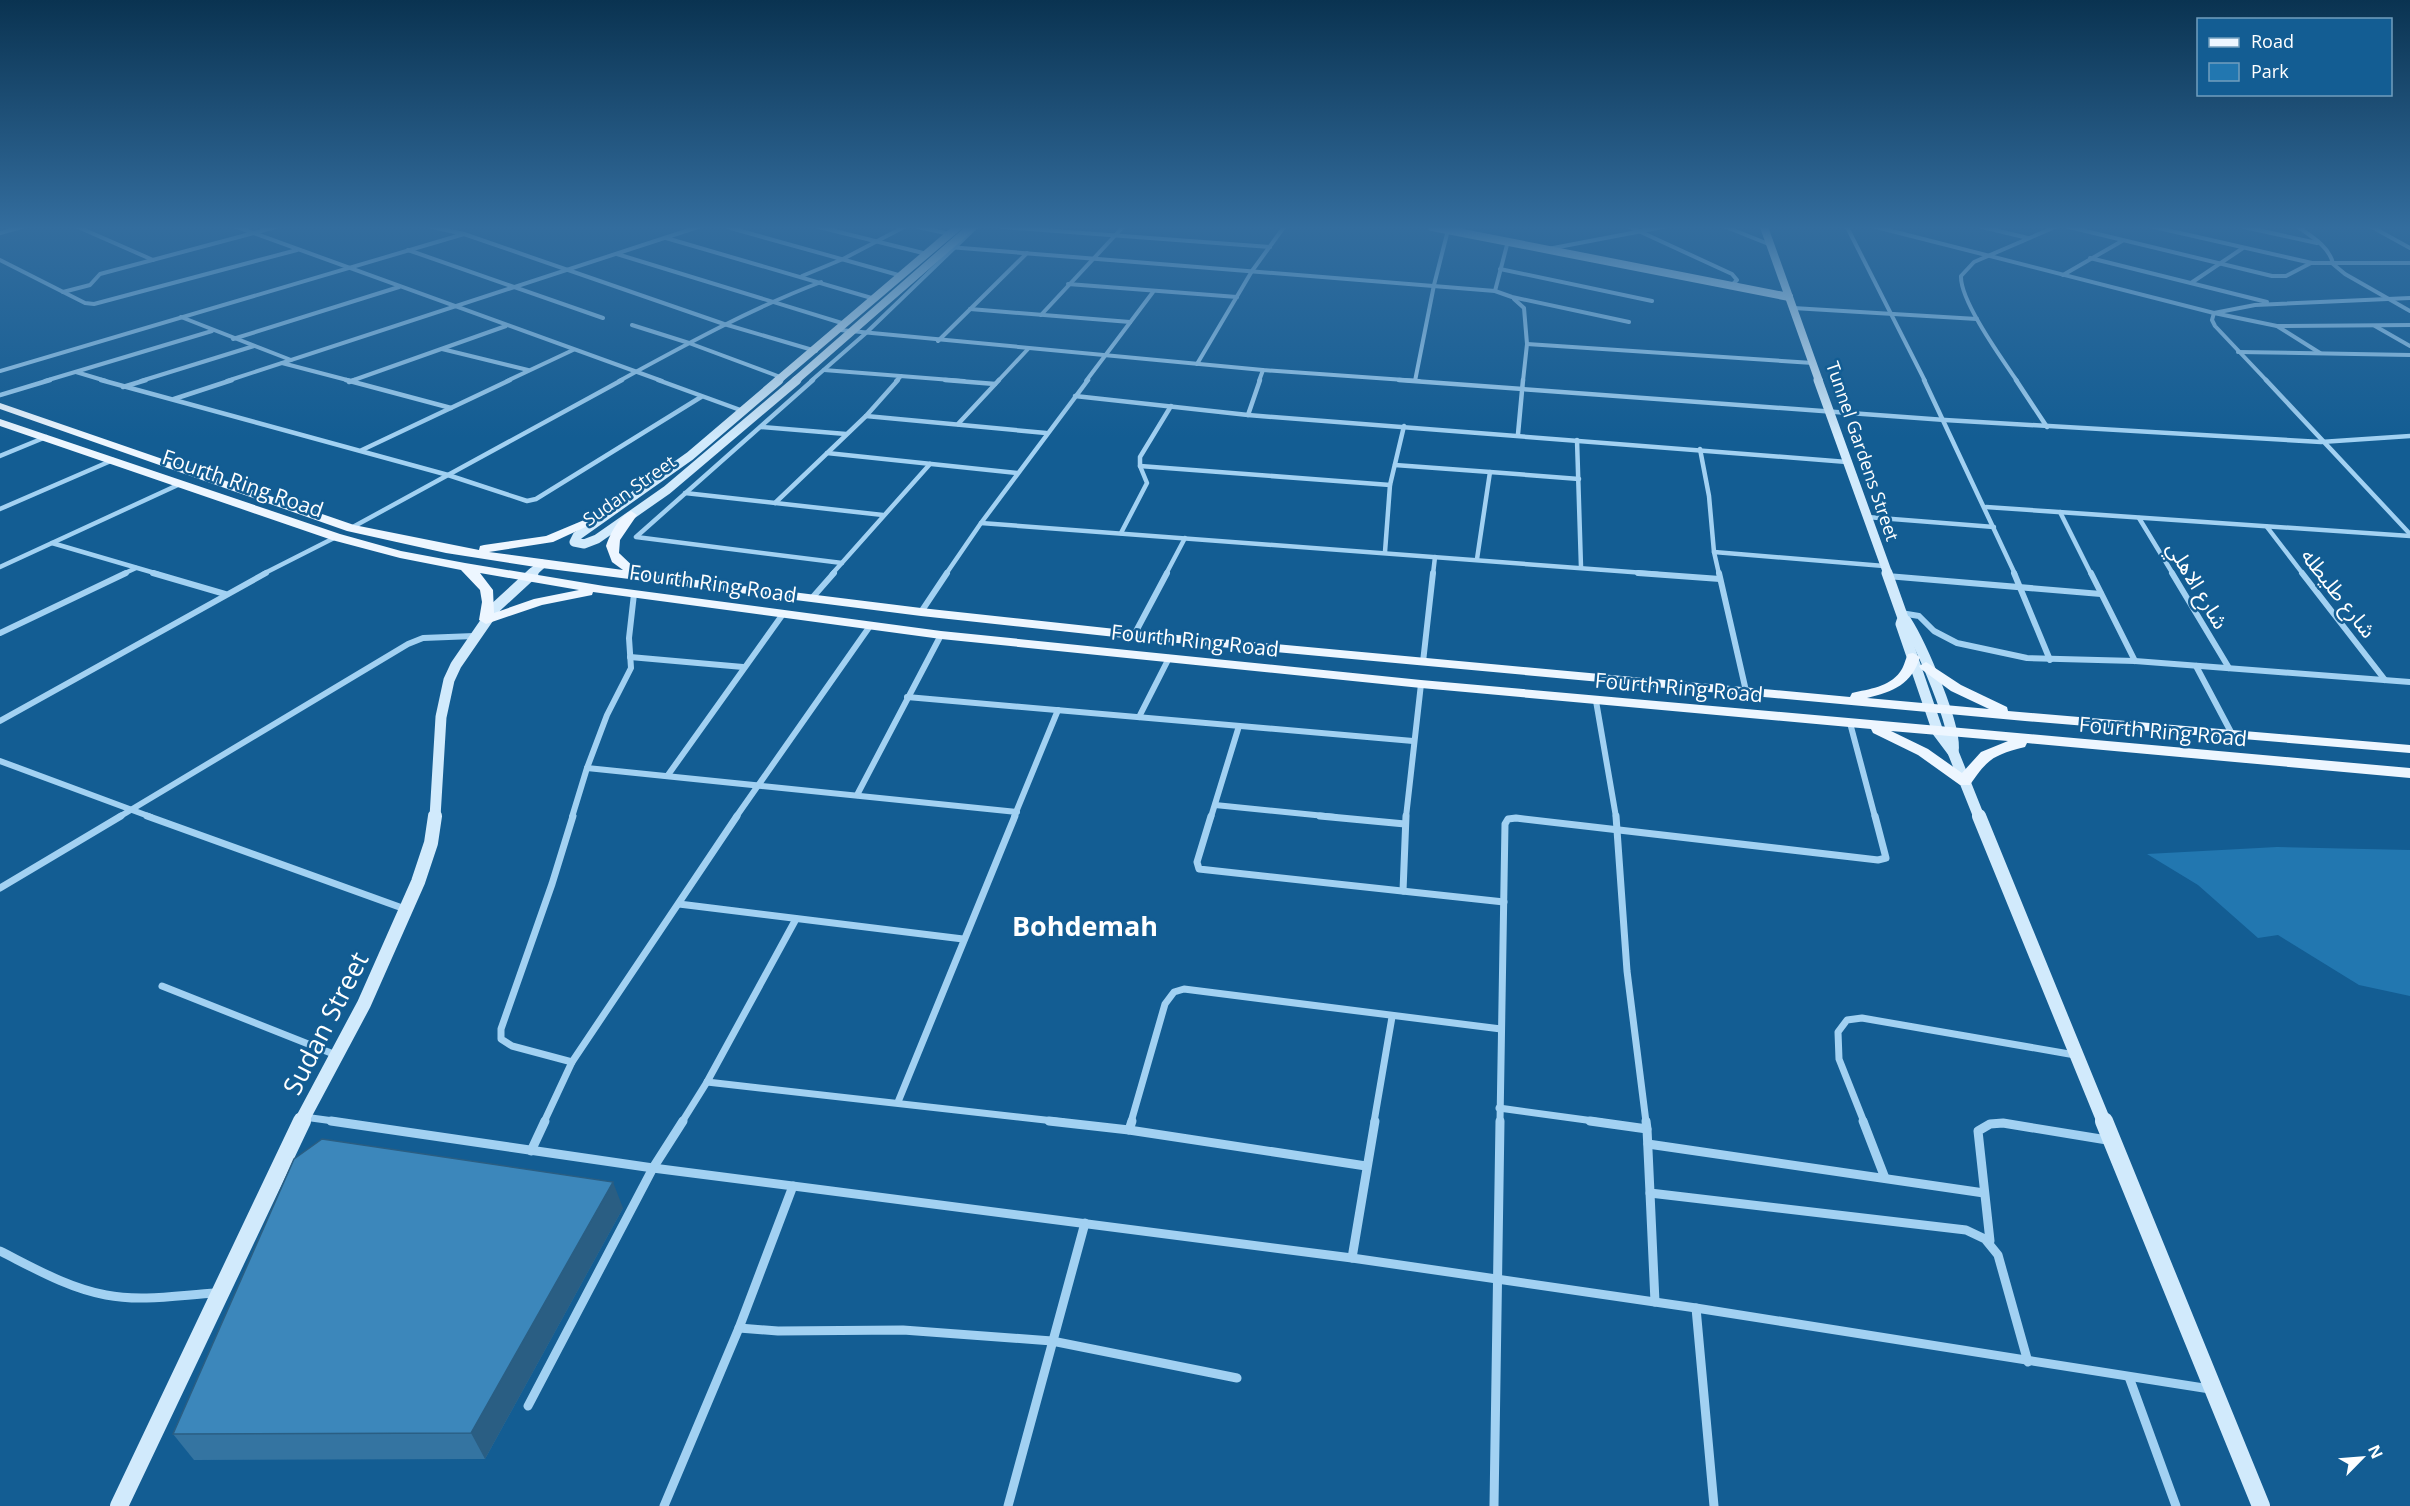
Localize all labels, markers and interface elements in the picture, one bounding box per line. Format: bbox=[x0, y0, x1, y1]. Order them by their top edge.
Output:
legend bbox=[2197, 18, 2392, 96]
text: Road bbox=[2251, 29, 2294, 53]
text: Park bbox=[2251, 59, 2289, 83]
street label: Tunnel Gardens Street bbox=[1821, 358, 1905, 544]
street label: Fourth Ring Road bbox=[159, 442, 327, 524]
street label: Sudan Street bbox=[578, 449, 680, 531]
street label: شارع الاهلي bbox=[2158, 536, 2235, 635]
street label: شارع طليطله bbox=[2294, 543, 2383, 645]
street label: Fourth Ring Road bbox=[627, 557, 799, 609]
street label: Fourth Ring Road bbox=[1110, 617, 1280, 663]
street label: Fourth Ring Road bbox=[1594, 666, 1764, 708]
street label: Fourth Ring Road bbox=[2078, 710, 2248, 752]
district label: Bohdemah bbox=[1012, 907, 1158, 944]
street label: Sudan Street bbox=[274, 945, 376, 1101]
north arrow bbox=[2332, 1428, 2392, 1488]
text: N bbox=[2363, 1441, 2388, 1462]

